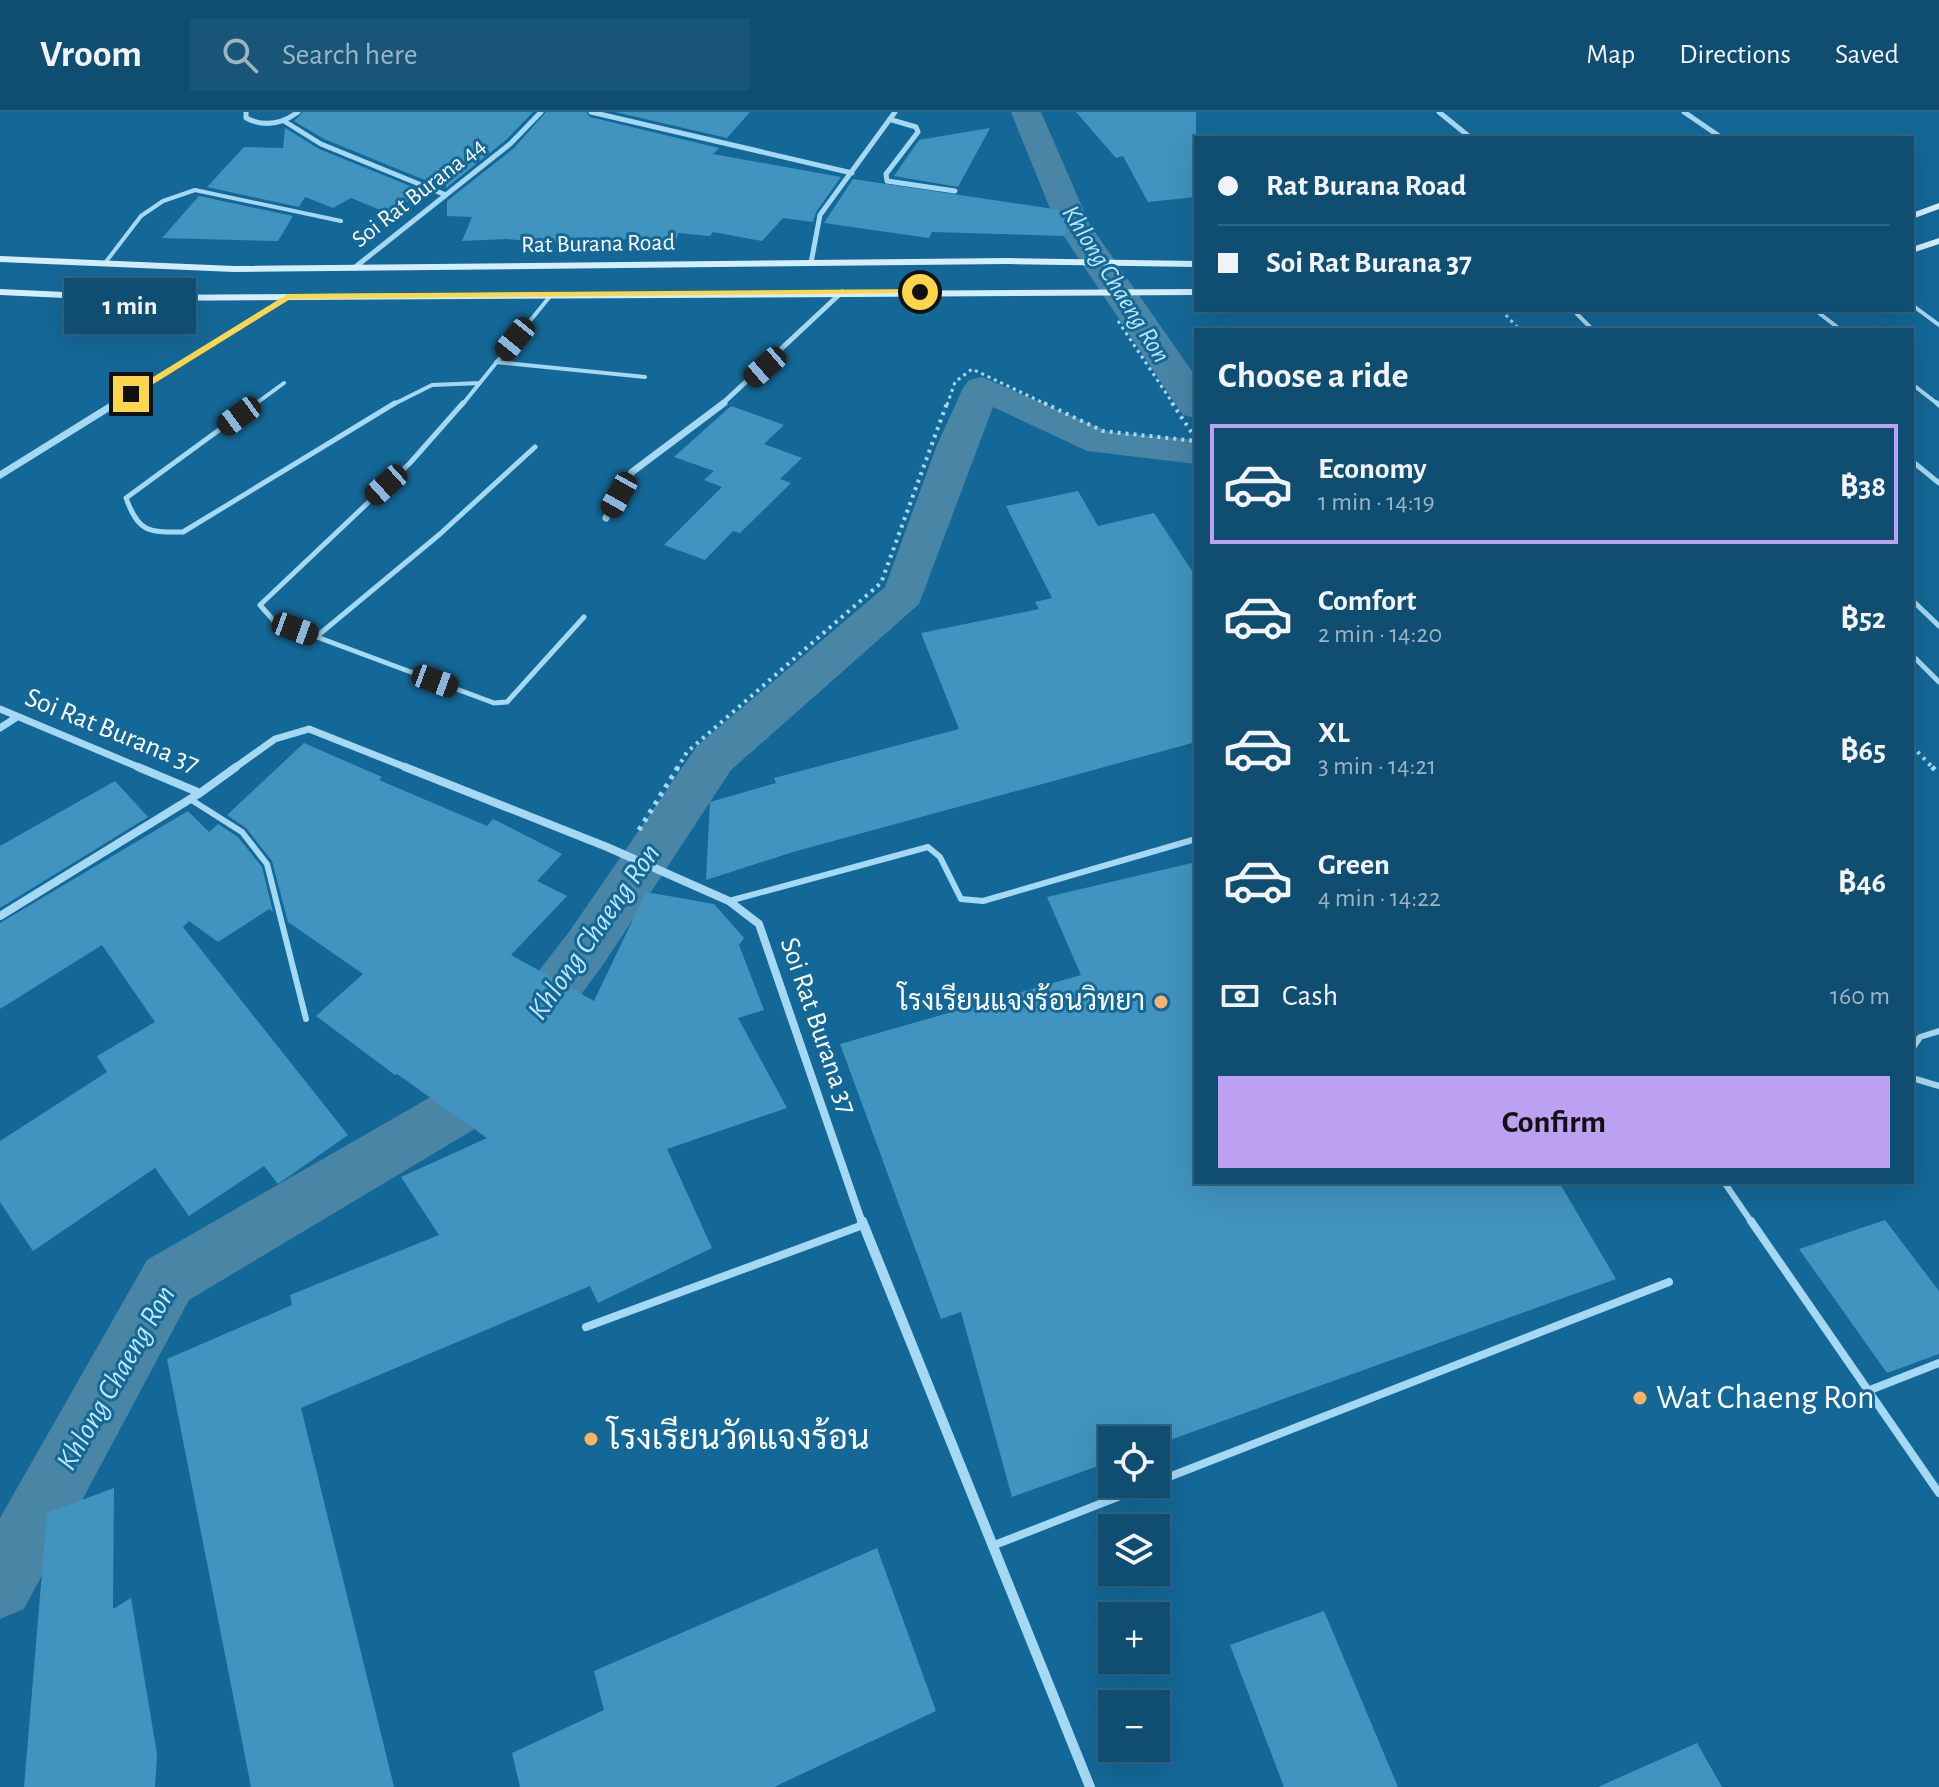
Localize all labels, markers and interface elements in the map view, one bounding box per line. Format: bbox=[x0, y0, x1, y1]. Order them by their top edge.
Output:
search box bbox=[190, 19, 750, 91]
icon: search bbox=[218, 33, 262, 77]
text: Vroom bbox=[40, 36, 142, 74]
text: Search here bbox=[282, 40, 418, 70]
text: Map bbox=[1586, 41, 1635, 69]
text: Directions bbox=[1679, 41, 1791, 69]
text: Saved bbox=[1835, 41, 1899, 69]
street label: Soi Rat Burana 44 bbox=[348, 134, 490, 252]
text: Rat Burana Road bbox=[1266, 171, 1466, 201]
water label: Khlong Chaeng Ron bbox=[1057, 201, 1175, 367]
street label: Rat Burana Road bbox=[521, 231, 675, 257]
text: Soi Rat Burana 37 bbox=[1266, 248, 1472, 278]
route start bbox=[902, 274, 938, 310]
callout: 1 min bbox=[65, 278, 197, 334]
text: 1 min bbox=[103, 293, 157, 319]
car bbox=[491, 313, 539, 365]
car bbox=[739, 342, 791, 392]
text: Choose a ride bbox=[1218, 358, 1408, 394]
route end bbox=[113, 376, 149, 412]
car bbox=[213, 392, 265, 440]
icon: car bbox=[1222, 448, 1294, 520]
text: Economy bbox=[1318, 454, 1427, 484]
car bbox=[360, 460, 412, 510]
car bbox=[597, 468, 641, 522]
text: ฿38 bbox=[1840, 472, 1886, 502]
text: 1 min · 14:19 bbox=[1318, 489, 1435, 515]
icon: car bbox=[1222, 580, 1294, 652]
text: Comfort bbox=[1318, 586, 1417, 616]
text: ฿52 bbox=[1841, 604, 1886, 634]
car bbox=[268, 610, 322, 648]
text: 2 min · 14:20 bbox=[1318, 621, 1442, 647]
car bbox=[408, 662, 462, 700]
street label: Soi Rat Burana 37 bbox=[21, 683, 203, 779]
icon: car bbox=[1222, 712, 1294, 784]
text: XL bbox=[1318, 718, 1350, 748]
text: ฿65 bbox=[1840, 736, 1886, 766]
text: 3 min · 14:21 bbox=[1318, 753, 1436, 779]
water label: Khlong Chaeng Ron bbox=[522, 838, 666, 1026]
icon: car bbox=[1222, 844, 1294, 916]
text: Green bbox=[1318, 850, 1390, 880]
text: ฿46 bbox=[1838, 868, 1886, 898]
text: 4 min · 14:22 bbox=[1318, 885, 1441, 911]
street label: Soi Rat Burana 37 bbox=[775, 934, 861, 1118]
icon: cash bbox=[1218, 974, 1262, 1018]
place label: โรงเรียนแจงร้อนวิทยา bbox=[895, 981, 1145, 1016]
text: Cash bbox=[1282, 981, 1338, 1011]
text: 160 m bbox=[1830, 983, 1890, 1009]
marker: โรงเรียนแจงร้อนวิทยา bbox=[1152, 993, 1170, 1011]
button: Confirm bbox=[1218, 1076, 1890, 1168]
water label: Khlong Chaeng Ron bbox=[51, 1281, 181, 1475]
place label: Wat Chaeng Ron bbox=[1656, 1381, 1875, 1415]
marker: Wat Chaeng Ron bbox=[1631, 1389, 1649, 1407]
place label: โรงเรียนวัดแจงร้อน bbox=[605, 1415, 870, 1456]
map controls bbox=[1098, 1426, 1170, 1762]
button: locate bbox=[1098, 1426, 1170, 1498]
marker: โรงเรียนวัดแจงร้อน bbox=[582, 1430, 600, 1448]
button: layers bbox=[1098, 1514, 1170, 1586]
button: + bbox=[1098, 1602, 1170, 1674]
button: − bbox=[1098, 1690, 1170, 1762]

